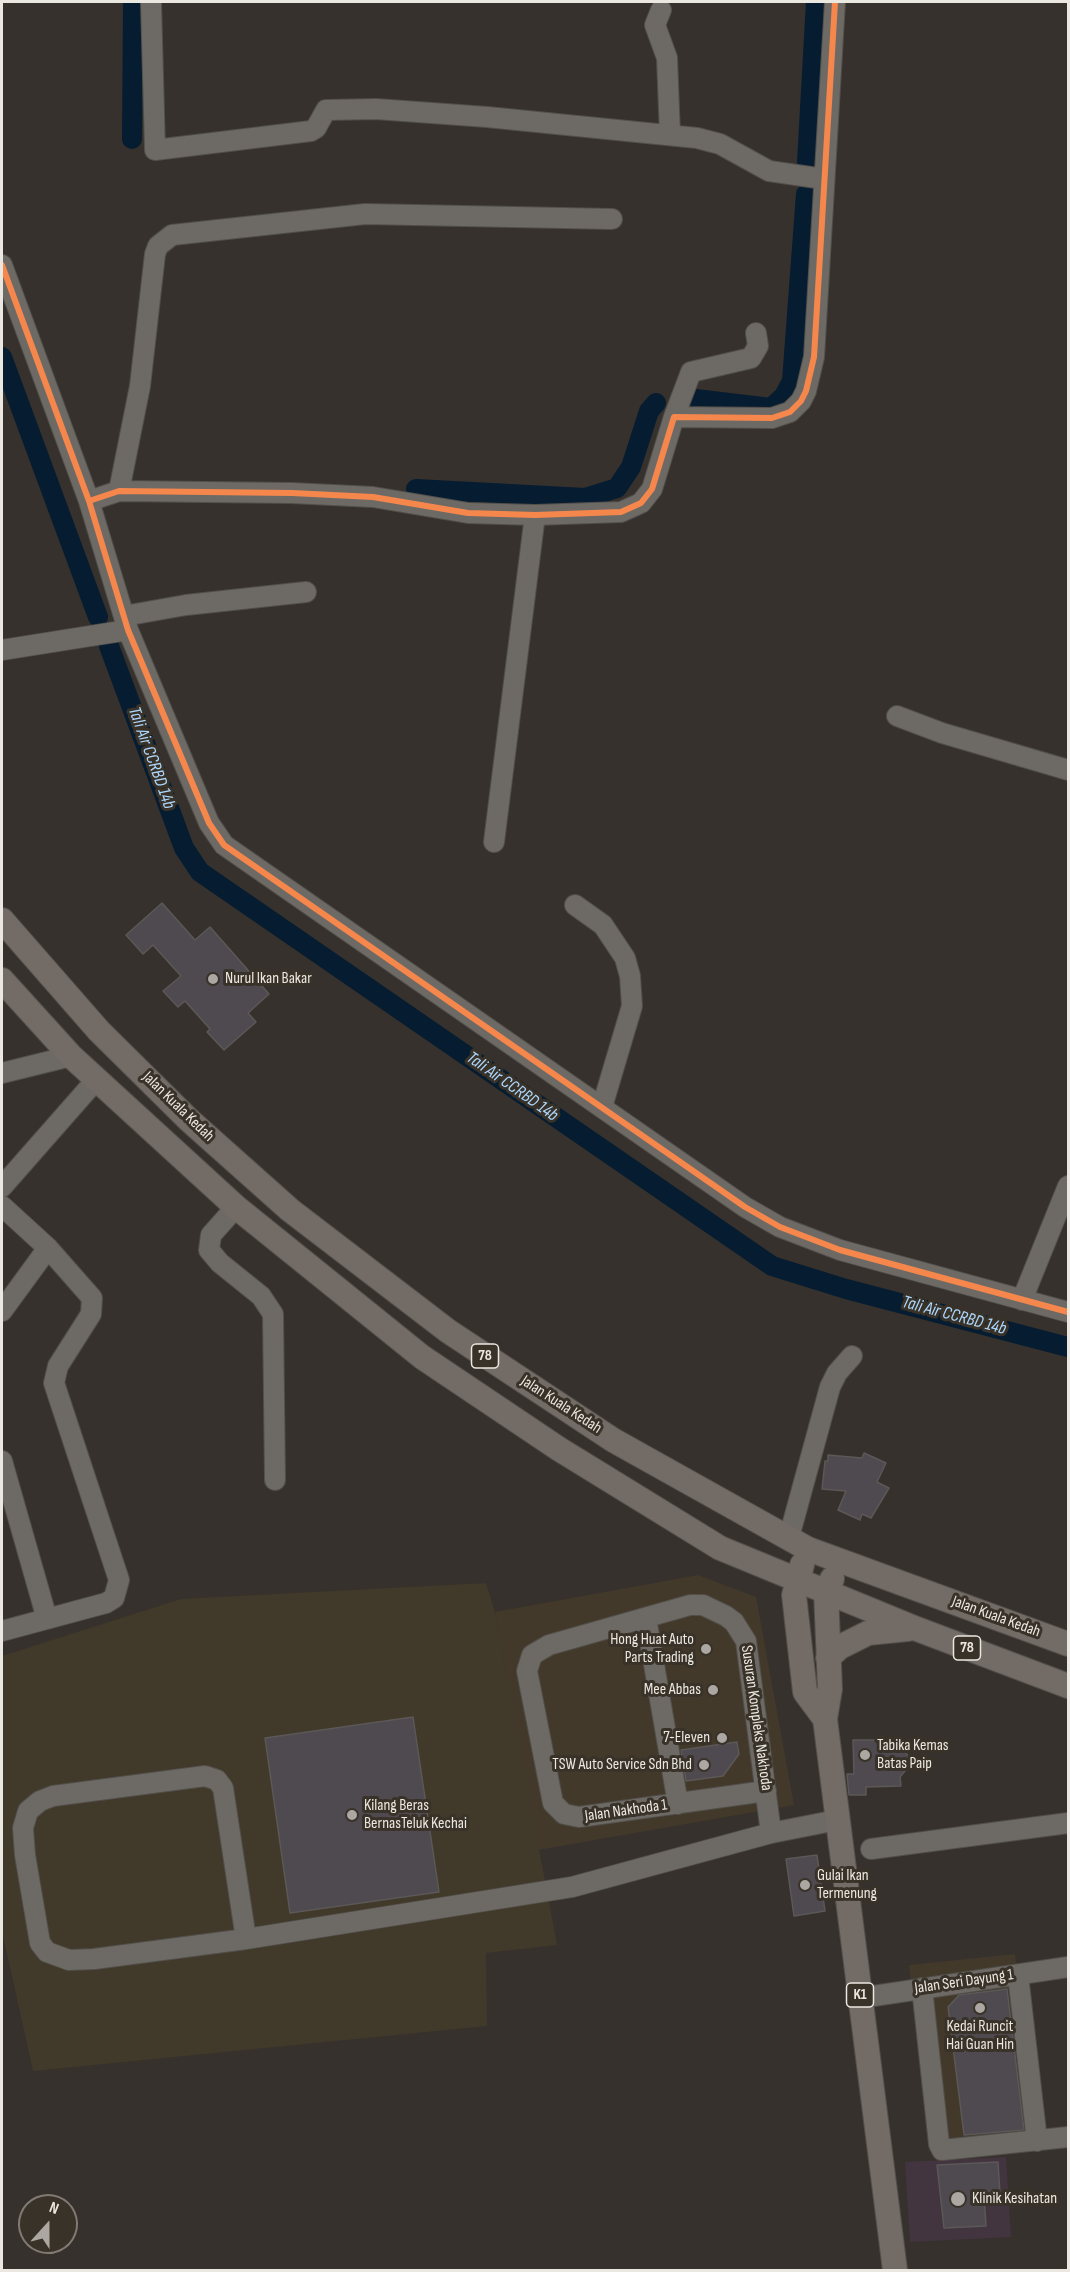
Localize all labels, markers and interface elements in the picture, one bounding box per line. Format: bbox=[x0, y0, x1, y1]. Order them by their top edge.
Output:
water label: Tali Air CCRBD 14b bbox=[123, 704, 179, 812]
place label: Nurul Ikan Bakar bbox=[225, 969, 312, 989]
marker: Nurul Ikan Bakar bbox=[206, 972, 220, 986]
water label: Tali Air CCRBD 14b bbox=[462, 1047, 562, 1127]
street label: Jalan Kuala Kedah bbox=[138, 1068, 218, 1146]
water label: Tali Air CCRBD 14b bbox=[900, 1292, 1008, 1340]
road number: 78 bbox=[472, 1344, 498, 1368]
street label: Jalan Kuala Kedah bbox=[517, 1372, 605, 1438]
street label: Jalan Kuala Kedah bbox=[949, 1592, 1043, 1642]
place label: Hong Huat Auto Parts Trading bbox=[610, 1630, 694, 1668]
road number: 78 bbox=[954, 1636, 980, 1660]
marker: Hong Huat Auto Parts Trading bbox=[699, 1642, 713, 1656]
street label: Susuran Kompleks Nakhoda bbox=[736, 1644, 776, 1792]
place label: Mee Abbas bbox=[644, 1680, 701, 1700]
marker: Mee Abbas bbox=[706, 1683, 720, 1697]
place label: 7-Eleven bbox=[663, 1728, 710, 1748]
marker: 7-Eleven bbox=[715, 1731, 729, 1745]
place label: Tabika Kemas Batas Paip bbox=[877, 1736, 949, 1774]
marker: Tabika Kemas Batas Paip bbox=[858, 1748, 872, 1762]
place label: TSW Auto Service Sdn Bhd bbox=[552, 1755, 692, 1775]
marker: TSW Auto Service Sdn Bhd bbox=[697, 1758, 711, 1772]
place label: Kilang Beras BernasTeluk Kechai bbox=[364, 1796, 467, 1834]
street label: Jalan Nakhoda 1 bbox=[584, 1796, 668, 1826]
marker: Kilang Beras BernasTeluk Kechai bbox=[345, 1808, 359, 1822]
place label: Gulai Ikan Termenung bbox=[817, 1866, 877, 1904]
marker: Gulai Ikan Termenung bbox=[798, 1878, 812, 1892]
street label: Jalan Seri Dayung 1 bbox=[913, 1966, 1015, 1998]
road number: K1 bbox=[846, 1983, 874, 2007]
marker: Kedai Runcit Hai Guan Hin bbox=[973, 2001, 987, 2015]
place label: Kedai Runcit Hai Guan Hin bbox=[946, 2017, 1014, 2055]
place label: Klinik Kesihatan bbox=[972, 2189, 1057, 2209]
marker: Klinik Kesihatan bbox=[949, 2190, 967, 2208]
north arrow bbox=[18, 2194, 78, 2254]
text: N bbox=[47, 2198, 61, 2219]

